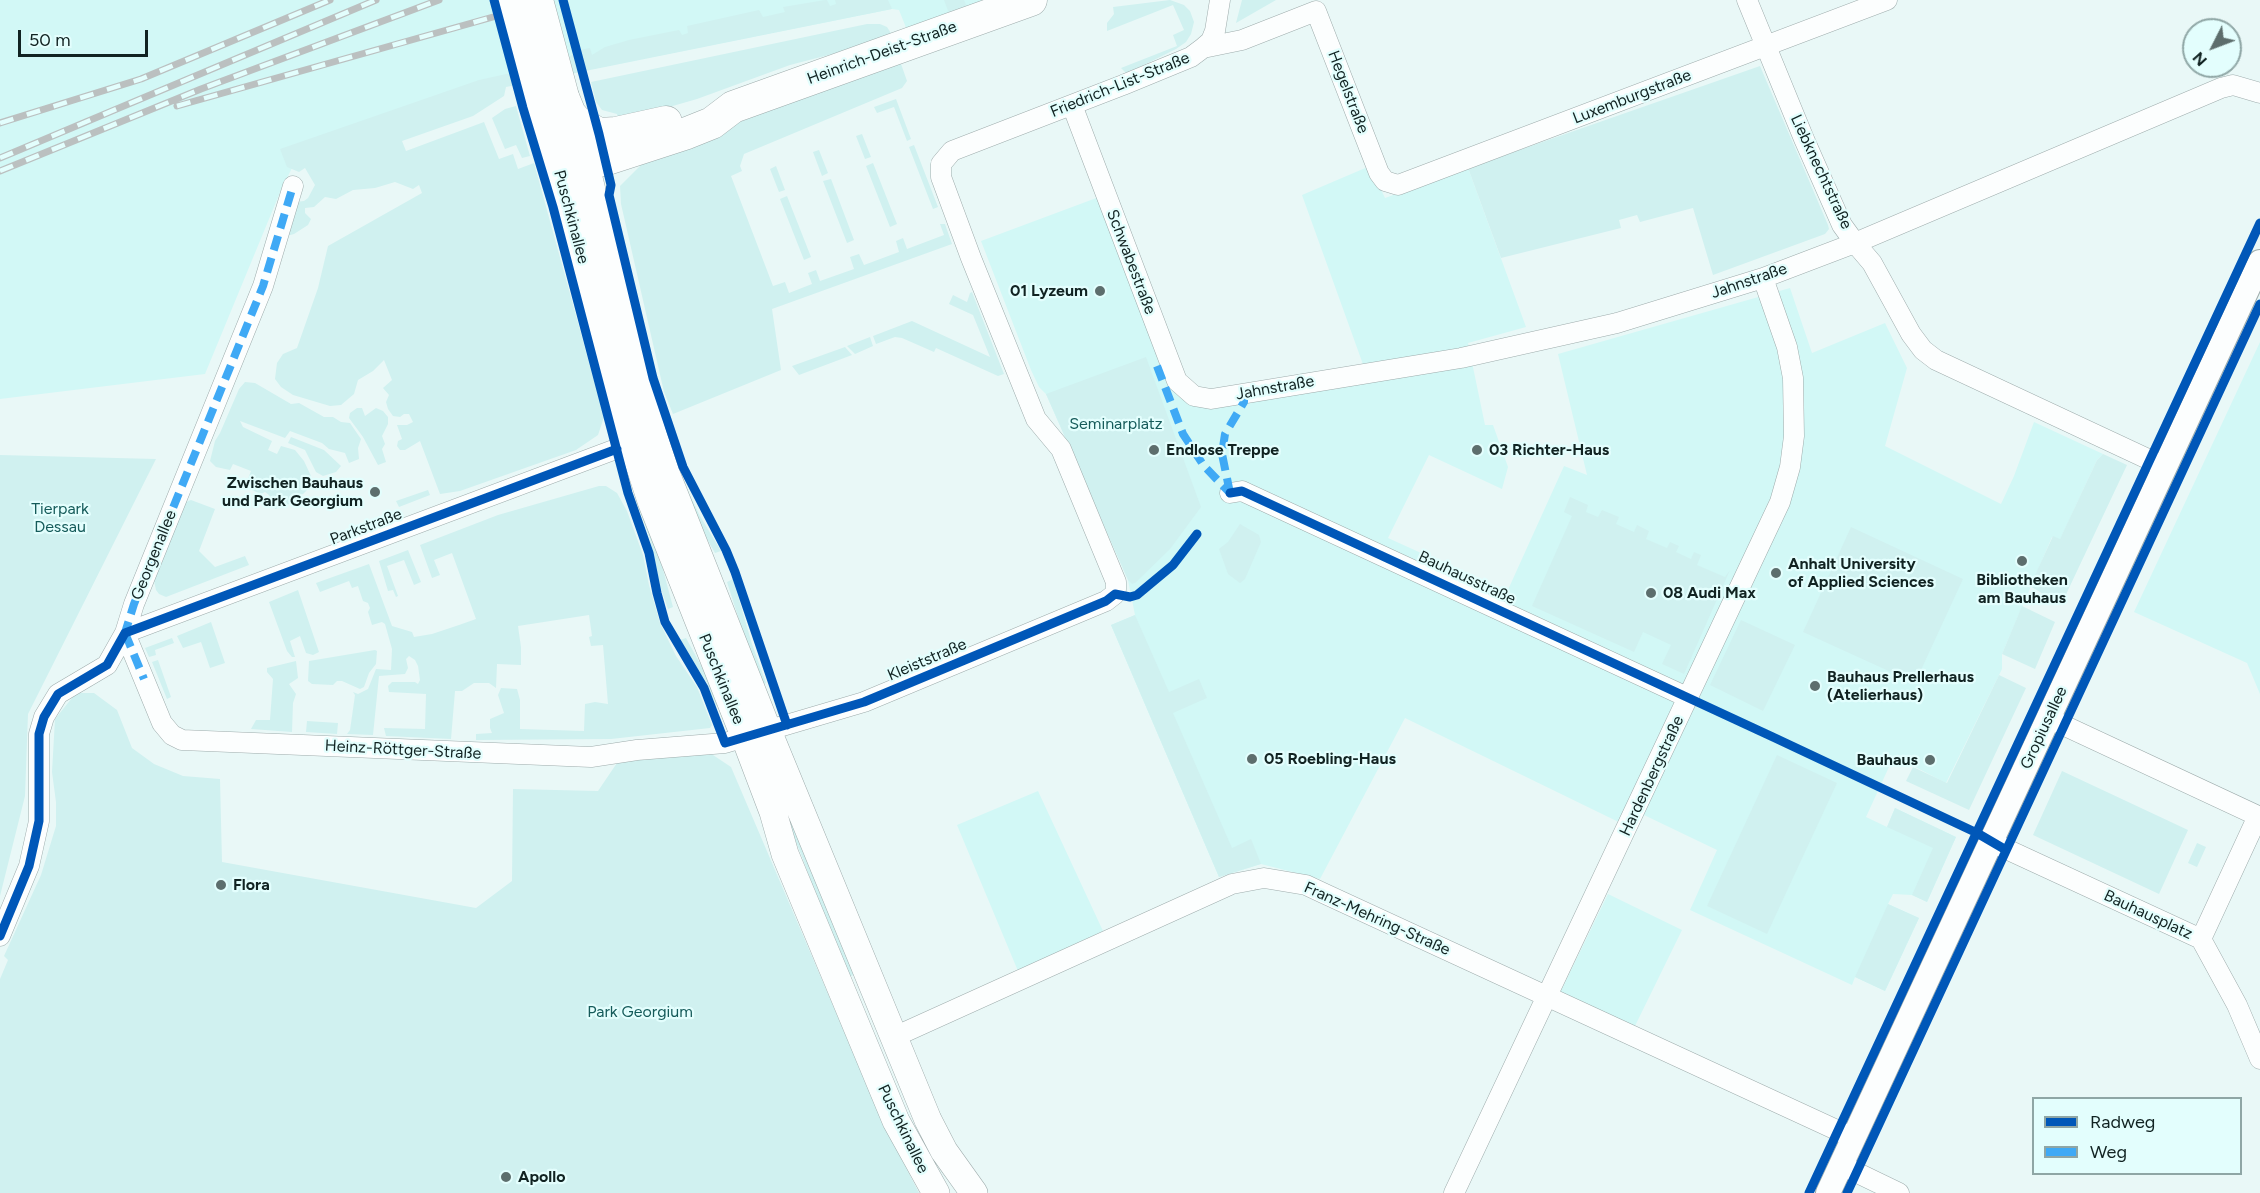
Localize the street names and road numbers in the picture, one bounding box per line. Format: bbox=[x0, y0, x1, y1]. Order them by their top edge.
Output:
street label: Heinrich-Deist-Straße bbox=[805, 17, 959, 89]
street label: Friedrich-List-Straße bbox=[1048, 48, 1192, 122]
street label: Hegelstraße bbox=[1323, 48, 1373, 136]
street label: Luxemburgstraße bbox=[1570, 66, 1694, 128]
street label: Liebknechtstraße bbox=[1786, 112, 1856, 232]
street label: Puschkinallee bbox=[549, 168, 593, 266]
street label: Schwabestraße bbox=[1102, 207, 1160, 317]
street label: Jahnstraße bbox=[1708, 259, 1790, 303]
street label: Jahnstraße bbox=[1234, 372, 1316, 404]
street label: Parkstraße bbox=[327, 505, 405, 549]
street label: Georgenallee bbox=[127, 507, 181, 603]
street label: Bauhausstraße bbox=[1415, 547, 1519, 609]
street label: Puschkinallee bbox=[694, 631, 748, 727]
street label: Kleiststraße bbox=[885, 635, 969, 685]
street label: Gropiusallee bbox=[2016, 684, 2072, 772]
street label: Hardenbergstraße bbox=[1616, 713, 1688, 839]
street label: Heinz-Röttger-Straße bbox=[324, 736, 482, 764]
street label: Franz-Mehring-Straße bbox=[1301, 878, 1453, 960]
street label: Bauhausplatz bbox=[2101, 886, 2195, 944]
street label: Puschkinallee bbox=[873, 1082, 933, 1176]

